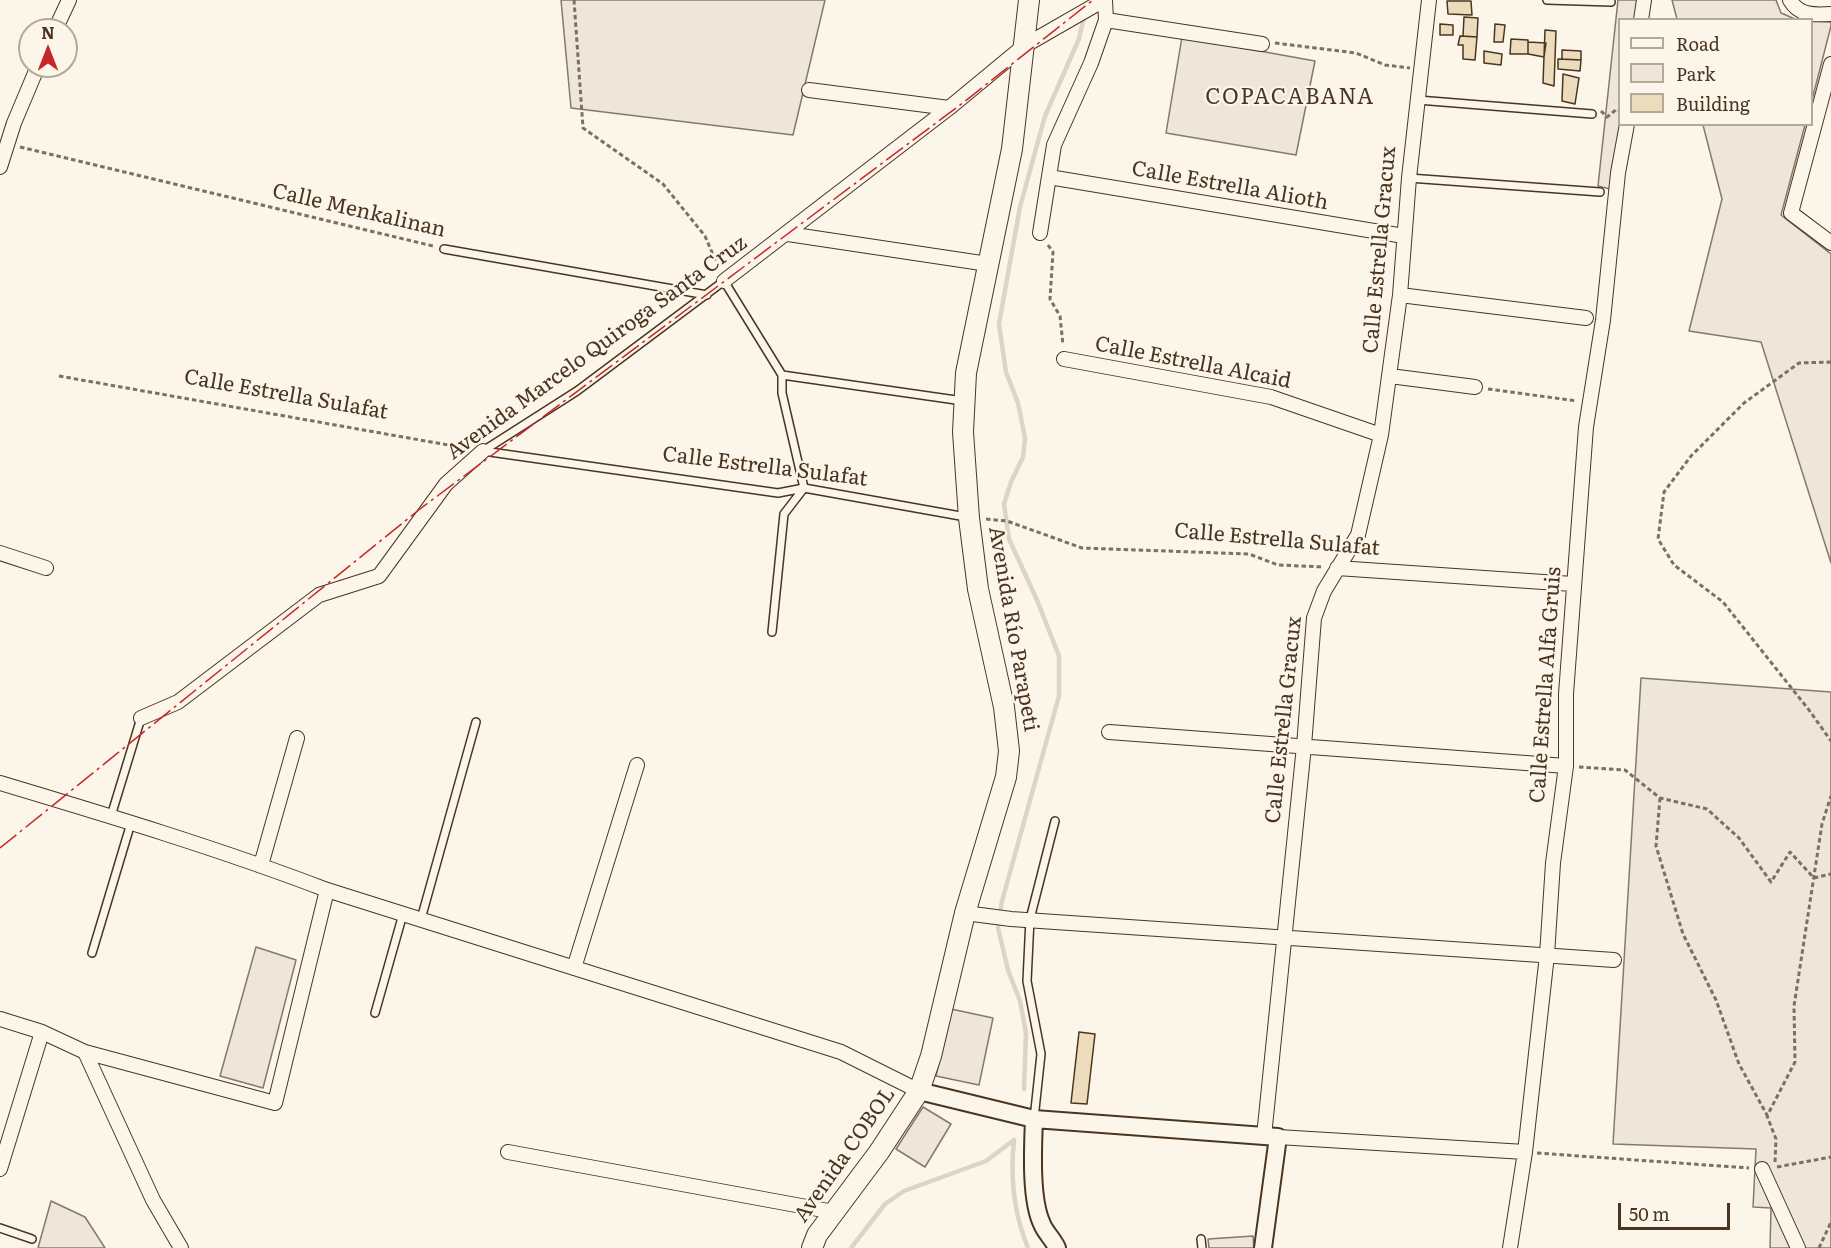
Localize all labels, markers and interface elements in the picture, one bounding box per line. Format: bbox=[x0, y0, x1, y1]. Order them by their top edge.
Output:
north arrow bbox=[18, 18, 78, 78]
legend bbox=[1618, 18, 1813, 126]
text: N bbox=[41, 20, 55, 44]
text: Road bbox=[1676, 30, 1720, 57]
text: Park bbox=[1676, 60, 1715, 87]
district label: COPACABANA bbox=[1205, 85, 1375, 111]
text: Building bbox=[1676, 90, 1750, 117]
street label: Calle Estrella Gracux bbox=[1358, 145, 1402, 355]
street label: Calle Estrella Alioth bbox=[1130, 156, 1330, 216]
street label: Calle Menkalinan bbox=[270, 179, 448, 243]
street label: Avenida Marcelo Quiroga Santa Cruz bbox=[442, 230, 752, 466]
street label: Calle Estrella Alcaid bbox=[1093, 332, 1293, 394]
street label: Calle Estrella Sulafat bbox=[182, 365, 390, 425]
street label: Calle Estrella Sulafat bbox=[661, 442, 869, 492]
street label: Calle Estrella Sulafat bbox=[1173, 518, 1381, 562]
street label: Avenida Río Parapeti bbox=[983, 524, 1043, 734]
street label: Calle Estrella Alfa Gruis bbox=[1525, 566, 1567, 804]
street label: Calle Estrella Gracux bbox=[1261, 615, 1307, 825]
street label: Avenida COBOL bbox=[789, 1083, 901, 1227]
scale bar bbox=[1621, 1191, 1734, 1229]
text: 50 m bbox=[1629, 1200, 1670, 1227]

